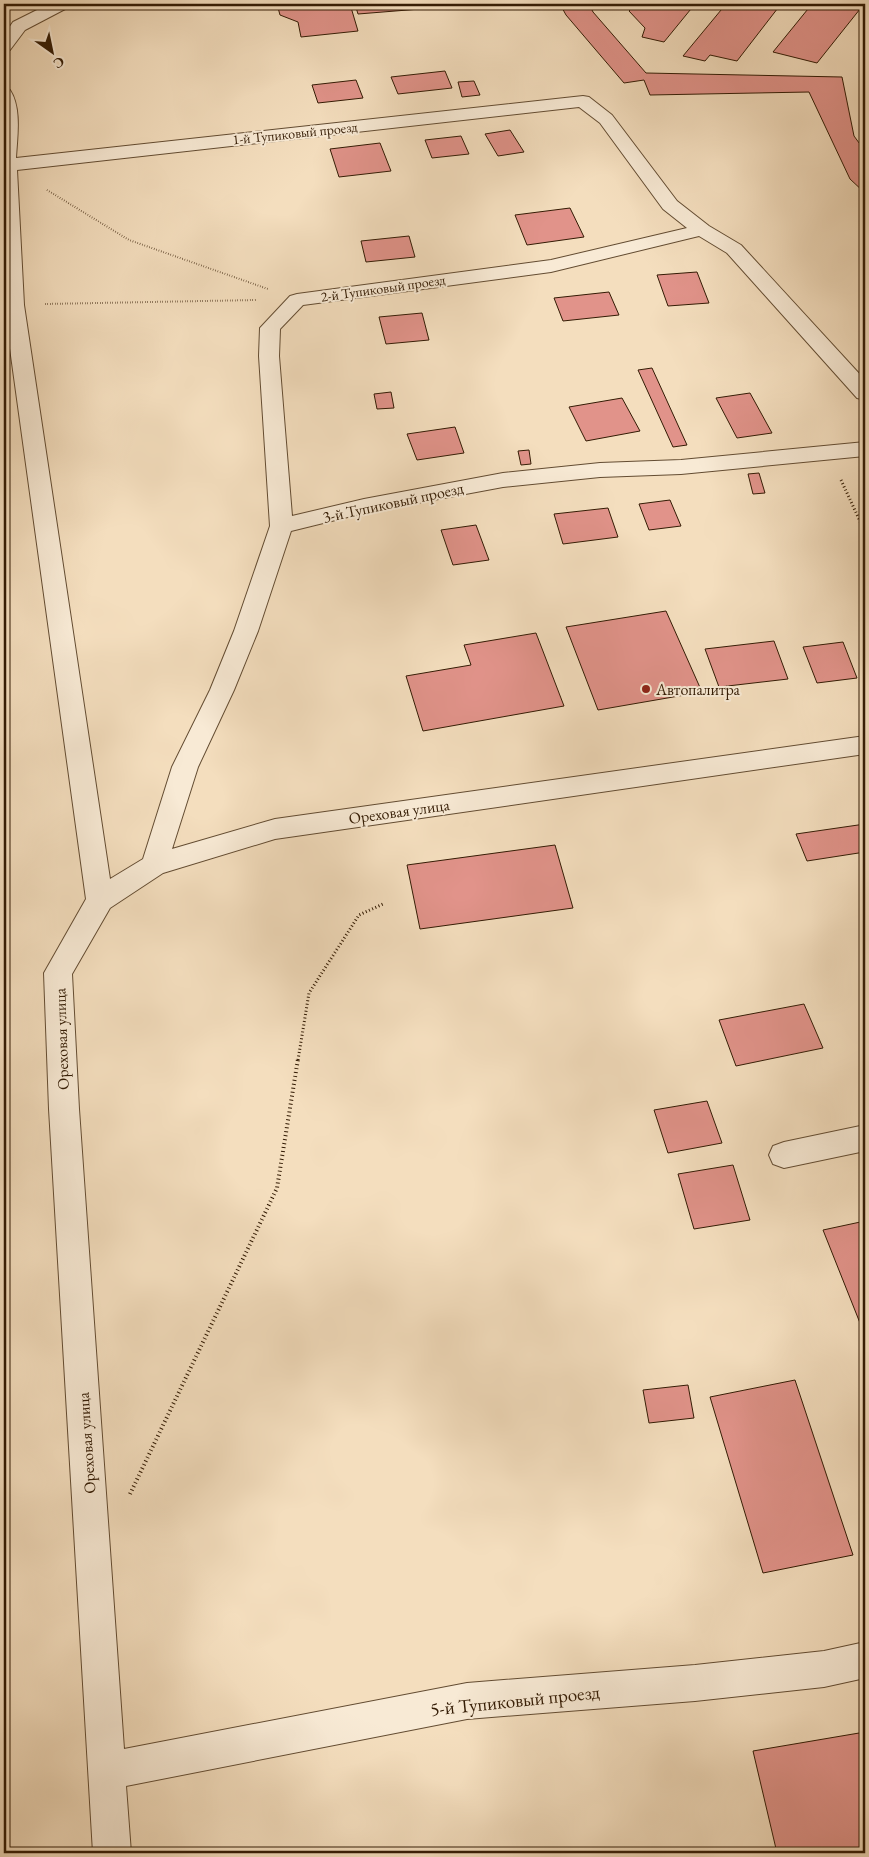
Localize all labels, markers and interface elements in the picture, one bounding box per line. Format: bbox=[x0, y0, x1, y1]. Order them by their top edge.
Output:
north arrow bbox=[28, 28, 78, 78]
text: С bbox=[50, 53, 68, 73]
street label: 1-й Тупиковый проезд bbox=[232, 117, 359, 149]
street label: 2-й Тупиковый проезд bbox=[320, 270, 447, 306]
street label: 3-й Тупиковый проезд bbox=[321, 477, 466, 528]
place label: Автопалитра bbox=[655, 679, 740, 700]
marker: Автопалитра bbox=[640, 683, 652, 695]
street label: Ореховая улица bbox=[347, 794, 452, 829]
street label: Ореховая улица bbox=[49, 987, 74, 1090]
street label: Ореховая улица bbox=[72, 1391, 101, 1494]
street label: 5-й Тупиковый проезд bbox=[429, 1679, 601, 1722]

